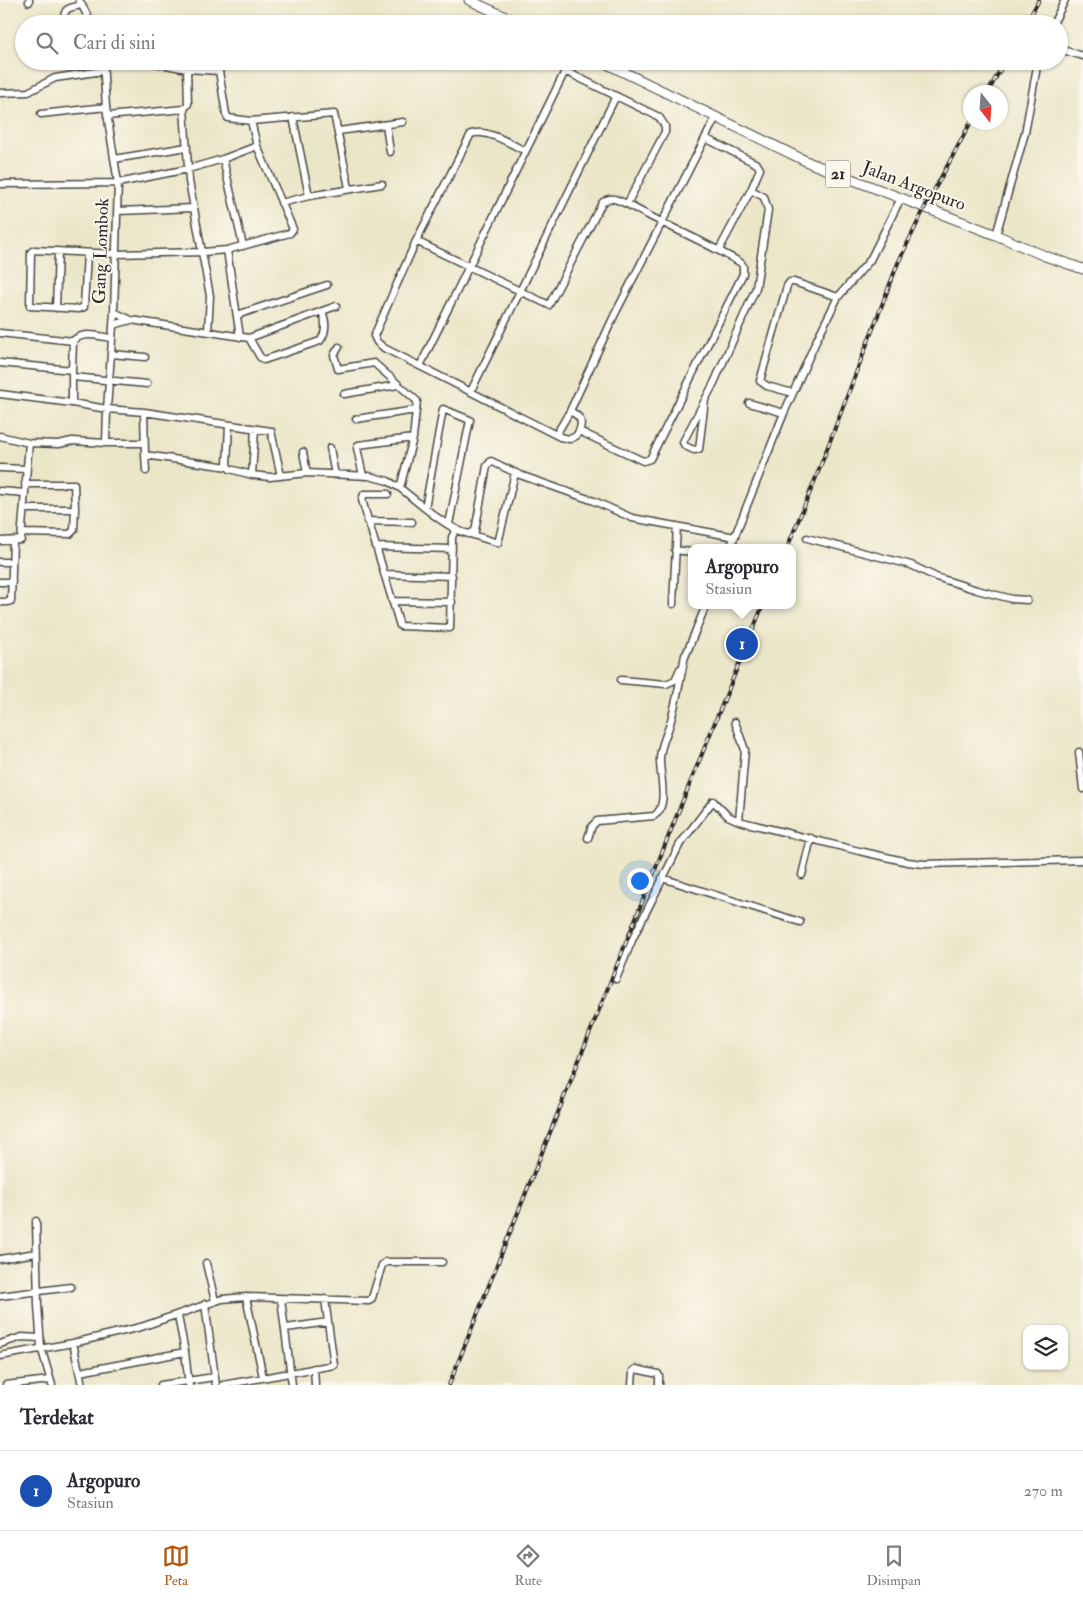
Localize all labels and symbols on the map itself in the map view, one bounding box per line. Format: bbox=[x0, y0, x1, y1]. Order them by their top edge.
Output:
north arrow bbox=[963, 85, 1008, 130]
street label: Jalan Argopuro bbox=[858, 155, 969, 216]
road number: 21 bbox=[826, 160, 850, 188]
street label: Gang Lombok bbox=[88, 197, 114, 304]
pin: 1 bbox=[726, 625, 758, 663]
your location bbox=[627, 868, 653, 894]

